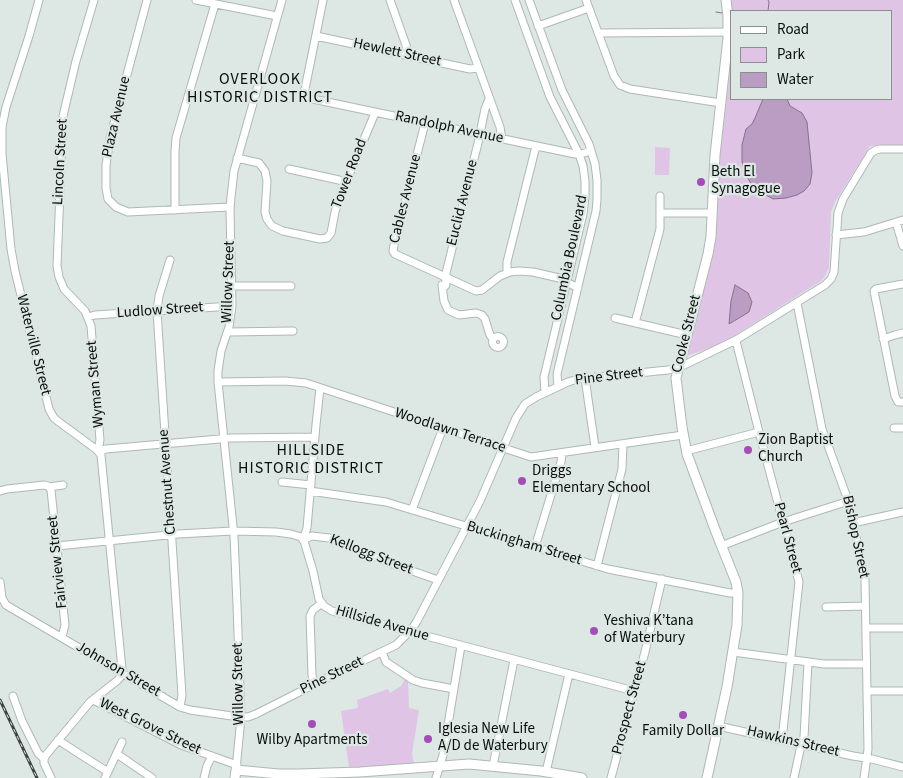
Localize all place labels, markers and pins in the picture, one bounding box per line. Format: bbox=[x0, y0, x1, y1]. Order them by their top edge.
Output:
place label: Beth El Synagogue bbox=[711, 164, 780, 199]
marker: Beth El Synagogue bbox=[695, 176, 707, 188]
place label: Zion Baptist Church bbox=[758, 432, 833, 467]
marker: Zion Baptist Church bbox=[742, 444, 754, 456]
place label: Driggs Elementary School bbox=[532, 463, 650, 498]
marker: Driggs Elementary School bbox=[516, 475, 528, 487]
place label: Yeshiva K’tana of Waterbury bbox=[604, 613, 694, 648]
marker: Yeshiva K’tana of Waterbury bbox=[588, 625, 600, 637]
marker: Family Dollar bbox=[677, 709, 689, 721]
marker: Wilby Apartments bbox=[306, 718, 318, 730]
place label: Iglesia New Life A/D de Waterbury bbox=[438, 721, 548, 756]
place label: Family Dollar bbox=[642, 723, 724, 741]
place label: Wilby Apartments bbox=[257, 732, 367, 750]
marker: Iglesia New Life A/D de Waterbury bbox=[422, 733, 434, 745]

